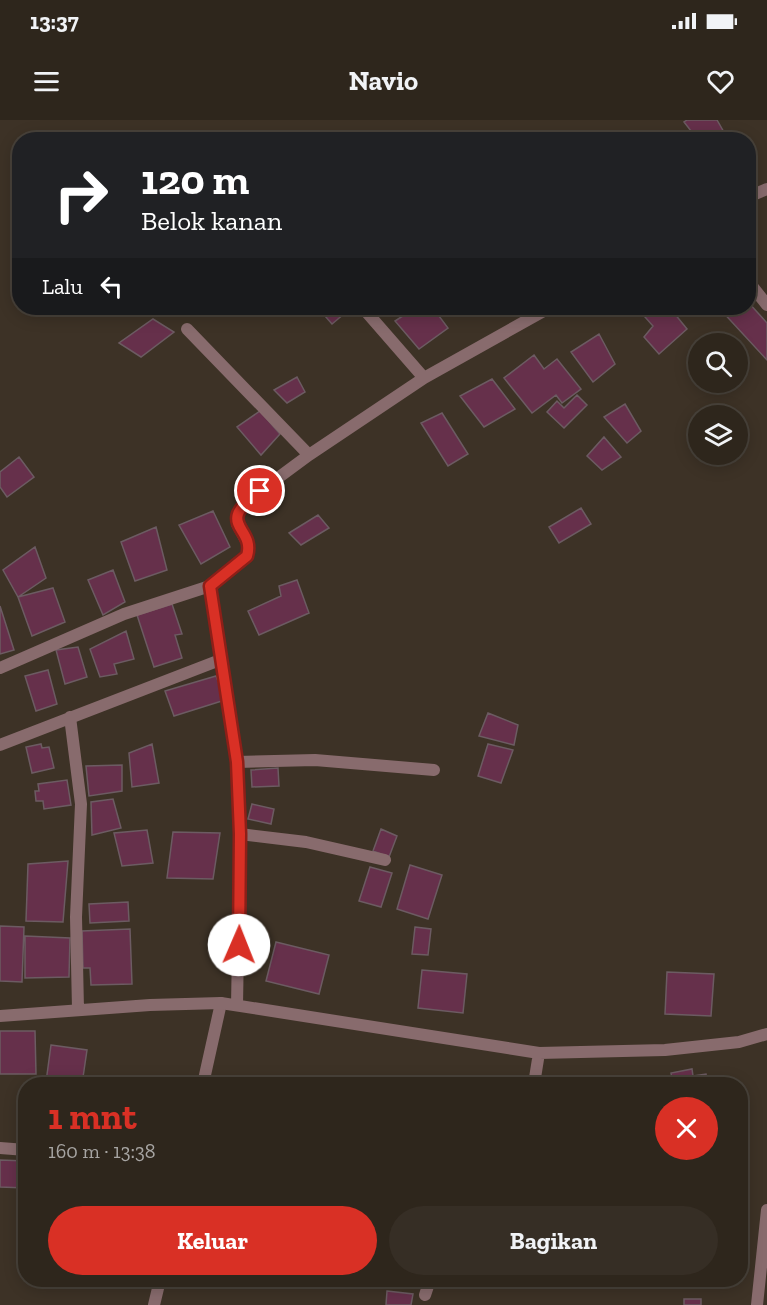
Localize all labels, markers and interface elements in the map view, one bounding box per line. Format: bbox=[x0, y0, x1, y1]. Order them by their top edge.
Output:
text: 13:37 bbox=[30, 8, 79, 35]
icon: menu bbox=[30, 65, 63, 98]
text: Navio bbox=[349, 65, 418, 97]
icon: heart bbox=[704, 65, 737, 98]
text: 120 m bbox=[141, 154, 249, 205]
icon: right bbox=[42, 156, 120, 234]
text: Belok kanan bbox=[141, 205, 282, 237]
icon: left bbox=[95, 270, 128, 303]
text: Lalu bbox=[42, 273, 83, 300]
map controls bbox=[688, 333, 748, 465]
button: search bbox=[688, 333, 748, 393]
button: layers bbox=[688, 405, 748, 465]
pin bbox=[234, 465, 285, 516]
icon: arrive bbox=[243, 474, 276, 507]
position arrow bbox=[207, 913, 271, 977]
text: 1 mnt bbox=[48, 1095, 137, 1138]
button: close bbox=[655, 1097, 718, 1160]
text: 160 m · 13:38 bbox=[48, 1139, 156, 1163]
button: Keluar bbox=[48, 1206, 377, 1275]
button: Bagikan bbox=[389, 1206, 718, 1275]

